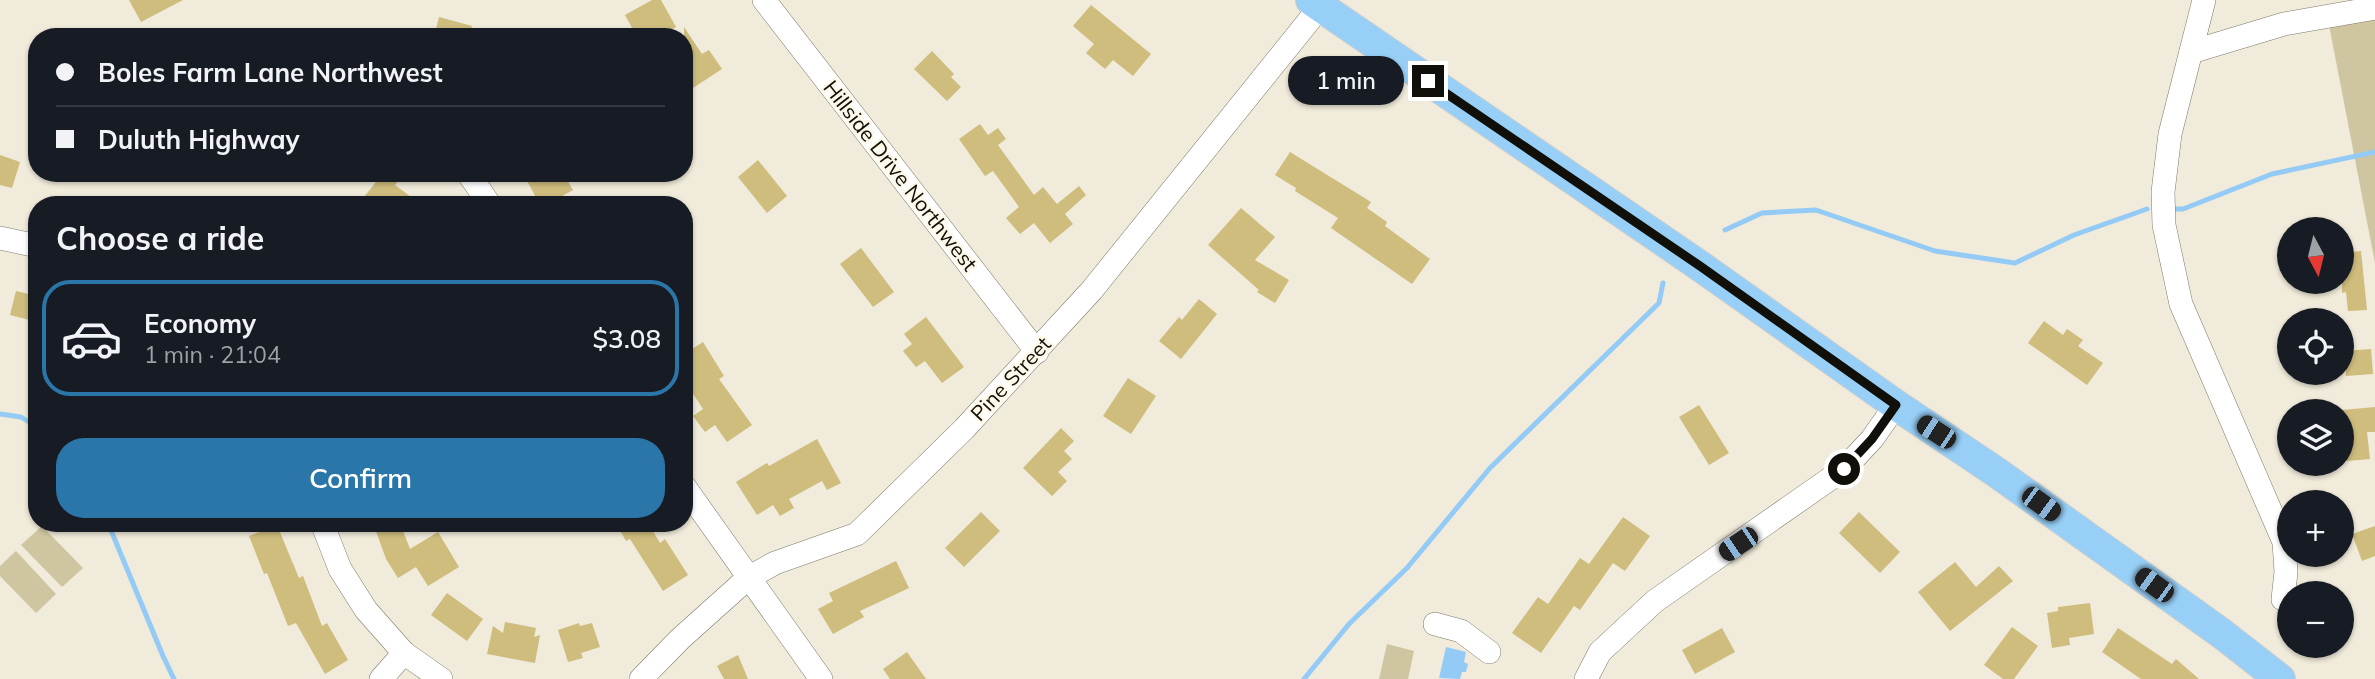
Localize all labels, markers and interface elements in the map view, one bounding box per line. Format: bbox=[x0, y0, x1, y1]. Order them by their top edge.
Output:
text: Boles Farm Lane Northwest bbox=[98, 56, 443, 89]
callout: 1 min bbox=[1288, 56, 1404, 106]
route end bbox=[1412, 65, 1444, 97]
text: 1 min bbox=[1316, 66, 1376, 95]
street label: Hillside Drive Northwest bbox=[818, 75, 983, 276]
text: Duluth Highway bbox=[98, 123, 300, 156]
north arrow bbox=[2277, 217, 2354, 294]
map controls bbox=[2277, 217, 2354, 658]
text: Choose a ride bbox=[56, 218, 264, 258]
icon: car bbox=[60, 307, 123, 370]
text: Economy bbox=[144, 307, 256, 340]
button: locate bbox=[2277, 308, 2354, 385]
text: $3.08 bbox=[592, 322, 661, 355]
street label: Pine Street bbox=[965, 331, 1056, 426]
text: 1 min · 21:04 bbox=[144, 340, 281, 369]
button: layers bbox=[2277, 399, 2354, 476]
car bbox=[1913, 412, 1960, 452]
button: Confirm bbox=[56, 438, 665, 518]
route start bbox=[1828, 453, 1860, 485]
car bbox=[2018, 483, 2065, 525]
button: + bbox=[2277, 490, 2354, 567]
car bbox=[1715, 524, 1762, 564]
car bbox=[2131, 564, 2178, 606]
button: − bbox=[2277, 581, 2354, 658]

